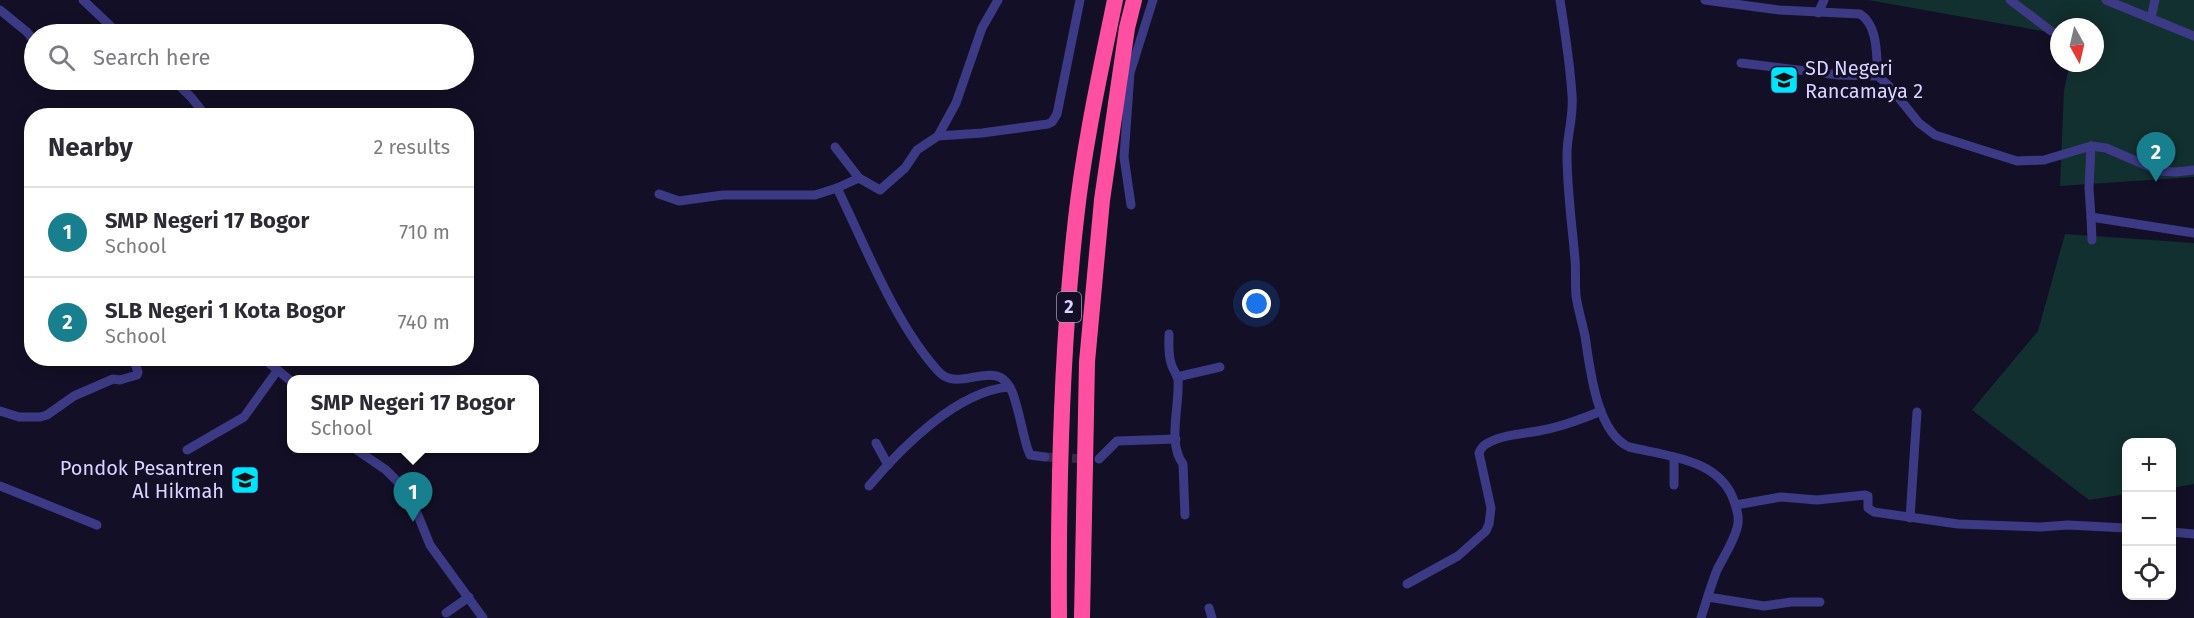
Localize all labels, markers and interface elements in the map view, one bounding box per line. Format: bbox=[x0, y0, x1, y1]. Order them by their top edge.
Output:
north arrow bbox=[2050, 18, 2104, 72]
search box bbox=[24, 24, 474, 90]
icon: search bbox=[45, 41, 78, 74]
text: Search here bbox=[93, 44, 211, 71]
place label: SD Negeri Rancamaya 2 bbox=[1805, 56, 1923, 103]
school or university icon: SD Negeri Rancamaya 2 bbox=[1768, 64, 1800, 96]
text: Nearby bbox=[48, 132, 133, 163]
pin: 2 bbox=[2136, 132, 2176, 182]
text: 2 results bbox=[373, 135, 450, 159]
text: SMP Negeri 17 Bogor bbox=[105, 207, 309, 234]
text: 1 bbox=[63, 220, 72, 244]
text: 710 m bbox=[399, 220, 450, 244]
text: School bbox=[105, 234, 166, 258]
your location bbox=[1242, 289, 1271, 318]
road number: 2 bbox=[1057, 292, 1081, 322]
text: SLB Negeri 1 Kota Bogor bbox=[105, 297, 345, 324]
text: 2 bbox=[62, 310, 73, 334]
text: 740 m bbox=[398, 310, 450, 334]
text: School bbox=[105, 324, 166, 348]
popup bbox=[287, 375, 539, 453]
text: SMP Negeri 17 Bogor bbox=[311, 389, 515, 416]
text: School bbox=[311, 416, 372, 440]
map controls bbox=[2122, 438, 2176, 600]
button: + bbox=[2122, 438, 2176, 492]
place label: Pondok Pesantren Al Hikmah bbox=[60, 456, 224, 503]
school or university icon: Pondok Pesantren Al Hikmah bbox=[229, 464, 261, 496]
pin: 1 bbox=[394, 472, 432, 522]
button: − bbox=[2122, 492, 2176, 546]
button: locate bbox=[2122, 546, 2176, 600]

